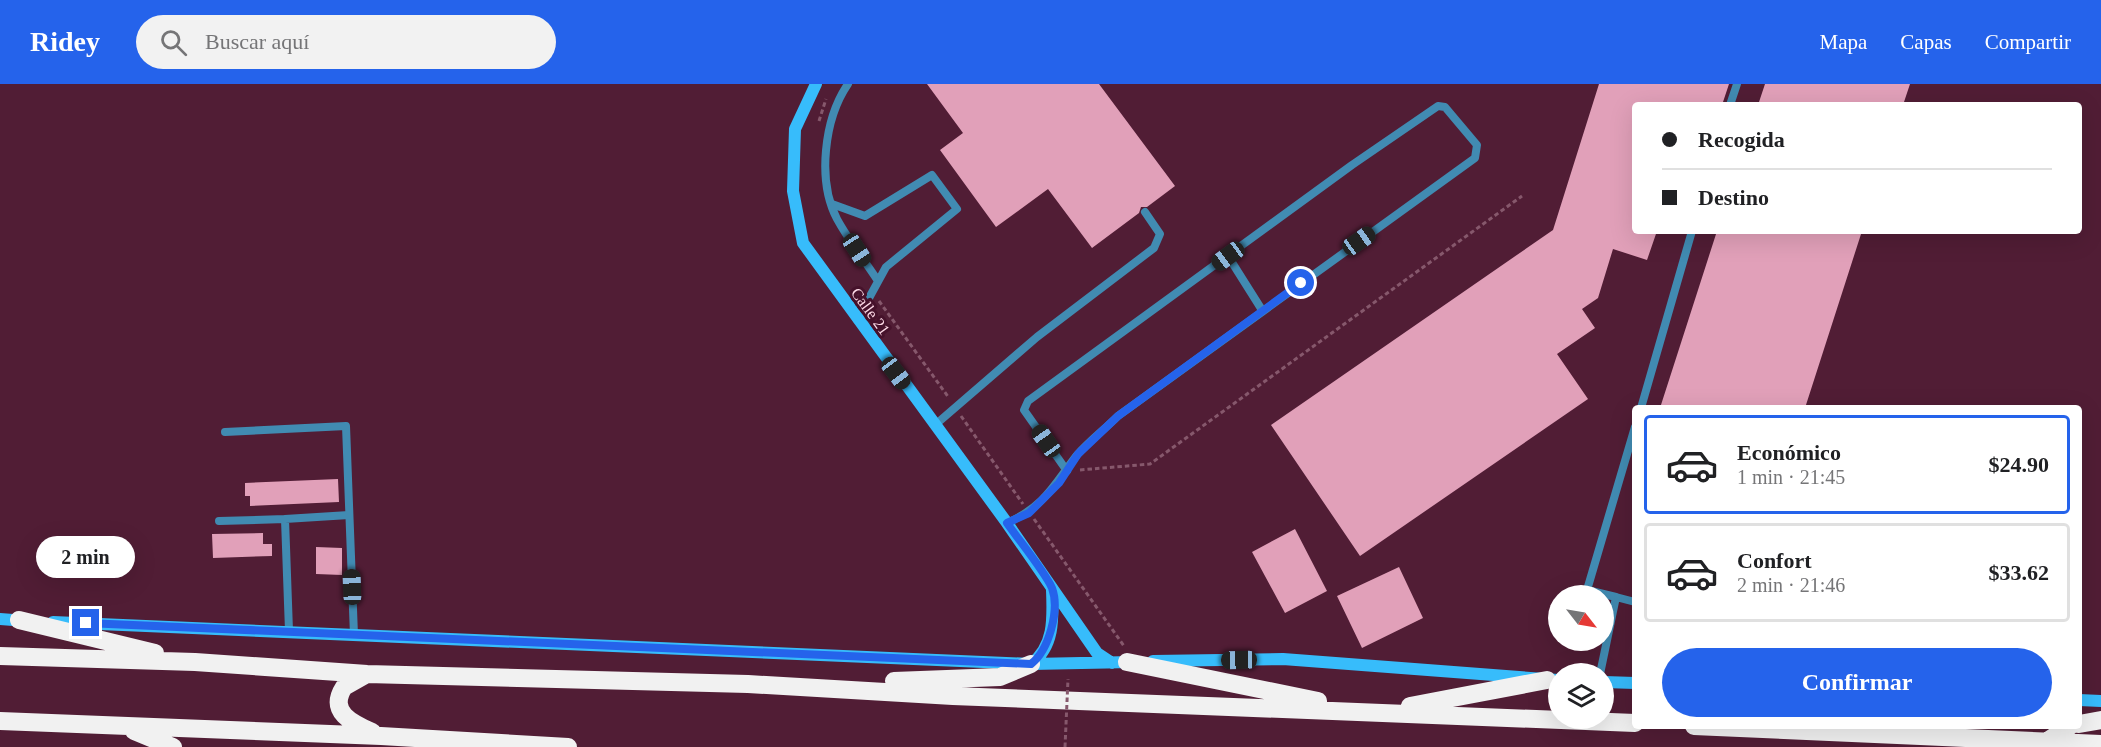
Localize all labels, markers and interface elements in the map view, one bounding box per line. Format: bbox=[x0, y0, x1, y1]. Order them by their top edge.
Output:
search box bbox=[136, 15, 556, 69]
text: Ridey bbox=[30, 26, 100, 57]
icon: search bbox=[157, 26, 190, 59]
text: Buscar aquí bbox=[205, 29, 309, 54]
text: Mapa bbox=[1820, 30, 1867, 54]
text: Capas bbox=[1900, 30, 1952, 54]
text: Compartir bbox=[1985, 30, 2071, 54]
text: Recogida bbox=[1698, 127, 1785, 152]
text: Destino bbox=[1698, 185, 1769, 210]
car bbox=[1339, 223, 1379, 259]
car bbox=[840, 230, 874, 270]
car bbox=[1208, 238, 1248, 274]
route start bbox=[1287, 269, 1314, 296]
street label: Calle 21 bbox=[848, 285, 893, 338]
car bbox=[878, 353, 914, 393]
car bbox=[1028, 421, 1064, 461]
icon: car bbox=[1665, 438, 1719, 492]
text: Económico bbox=[1737, 440, 1841, 465]
text: $24.90 bbox=[1989, 452, 2049, 477]
text: 1 min · 21:45 bbox=[1737, 466, 1845, 488]
callout: 2 min bbox=[36, 536, 136, 578]
text: 2 min bbox=[61, 546, 110, 568]
icon: car bbox=[1665, 546, 1719, 600]
text: Confort bbox=[1737, 548, 1812, 573]
text: $33.62 bbox=[1989, 560, 2049, 585]
car bbox=[342, 569, 362, 605]
text: 2 min · 21:46 bbox=[1737, 574, 1845, 596]
north arrow bbox=[1548, 585, 1614, 651]
map controls bbox=[1548, 585, 1614, 729]
route end bbox=[72, 609, 99, 636]
button: Confirmar bbox=[1662, 648, 2052, 717]
car bbox=[1221, 651, 1257, 669]
button: layers bbox=[1548, 663, 1614, 729]

